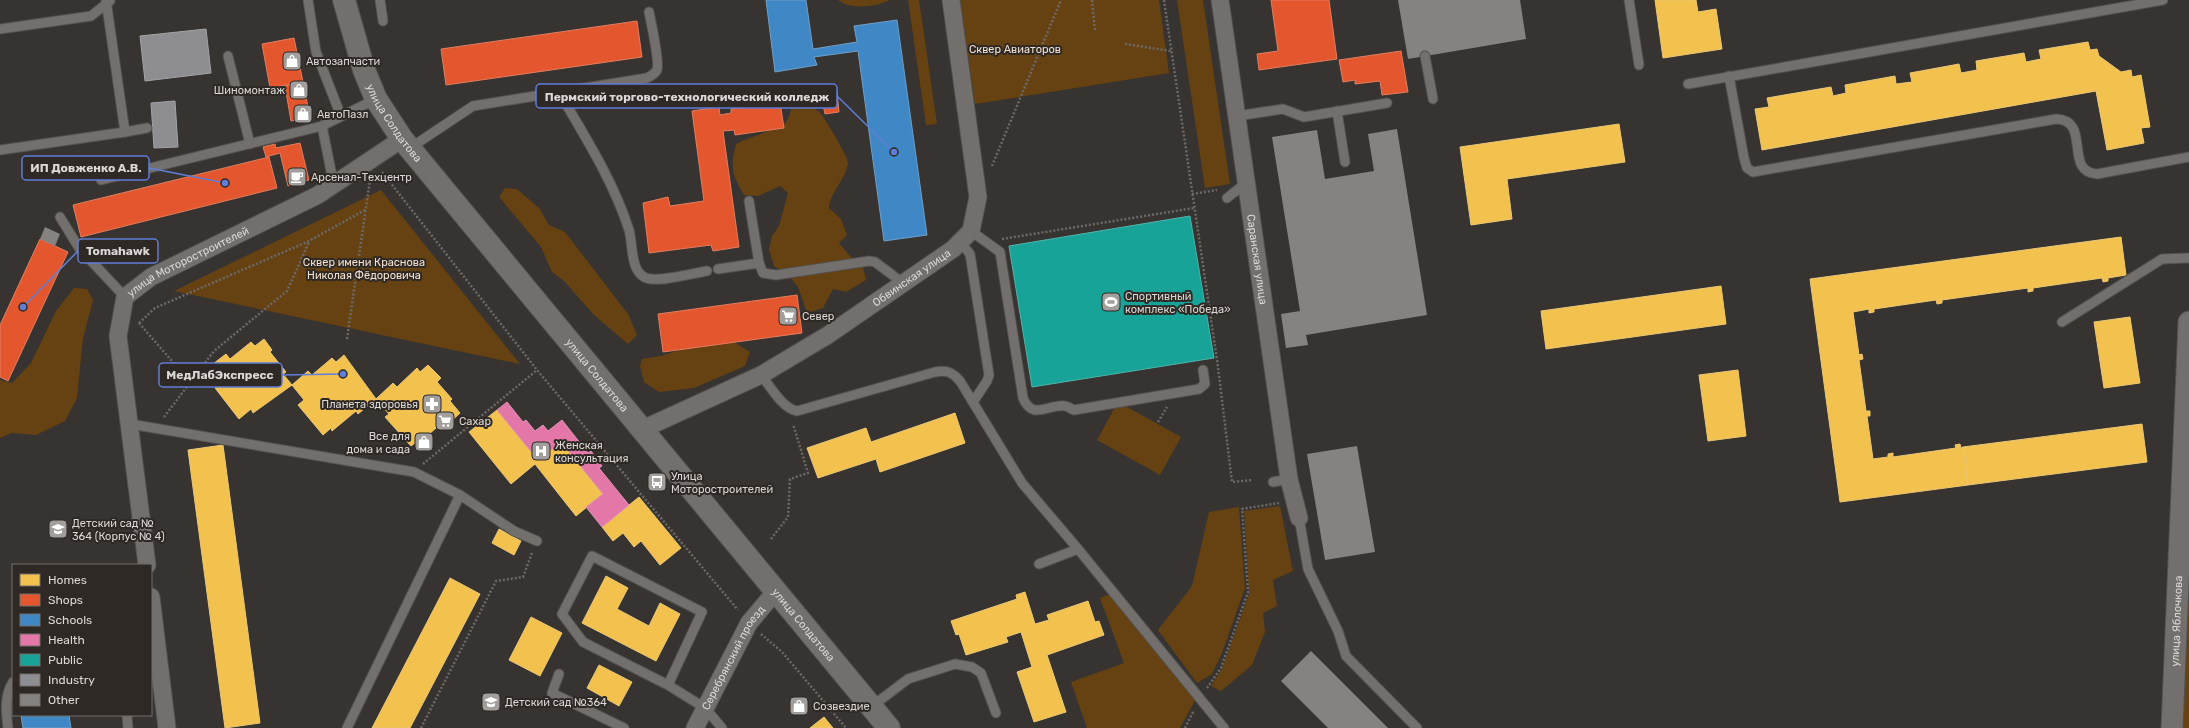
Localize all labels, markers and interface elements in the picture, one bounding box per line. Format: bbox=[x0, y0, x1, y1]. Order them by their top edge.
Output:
park label: Сквер Авиаторов bbox=[969, 43, 1061, 56]
shop icon: Автозапчасти bbox=[281, 50, 303, 72]
place label: Автозапчасти bbox=[306, 55, 380, 68]
shop icon: Шиномонтаж bbox=[288, 79, 310, 101]
street label: улица Солдатова bbox=[364, 82, 425, 165]
place label: Шиномонтаж bbox=[214, 84, 285, 97]
callout: Пермский торгово-технологический колледж bbox=[536, 84, 837, 108]
text: Пермский торгово-технологический колледж bbox=[545, 90, 829, 104]
shop icon: АвтоПазл bbox=[292, 103, 314, 125]
place label: АвтоПазл bbox=[317, 108, 368, 121]
callout: ИП Довженко А.В. bbox=[22, 156, 149, 180]
text: ИП Довженко А.В. bbox=[30, 161, 142, 175]
cafe icon: Арсенал-Техцентр bbox=[286, 166, 308, 188]
place label: Арсенал-Техцентр bbox=[311, 171, 412, 184]
street label: Саранская улица bbox=[1244, 213, 1270, 305]
street label: улица Моторостроителей bbox=[124, 224, 251, 300]
callout: Tomahawk bbox=[78, 239, 158, 263]
text: Tomahawk bbox=[86, 244, 150, 258]
street label: Обвинская улица bbox=[870, 246, 953, 309]
park label: Сквер имени Краснова Николая Фёдоровича bbox=[303, 256, 425, 282]
place label: Спортивный комплекс «Победа» bbox=[1125, 290, 1231, 316]
sports icon: Спортивный комплекс «Победа» bbox=[1100, 291, 1122, 313]
supermarket icon: Север bbox=[777, 305, 799, 327]
place label: Север bbox=[802, 310, 834, 323]
street label: улица Солдатова bbox=[563, 336, 631, 414]
callout: МедЛабЭкспресс bbox=[159, 363, 282, 387]
text: МедЛабЭкспресс bbox=[166, 368, 274, 382]
pharmacy icon: Планета здоровья bbox=[421, 393, 443, 415]
place label: Планета здоровья bbox=[321, 398, 418, 411]
supermarket icon: Сахар bbox=[434, 410, 456, 432]
place label: Сахар bbox=[459, 415, 491, 428]
place label: Все для дома и сада bbox=[347, 430, 410, 456]
shop icon: Все для дома и сада bbox=[413, 431, 435, 453]
place label: Женская консультация bbox=[555, 439, 629, 465]
hospital icon: Женская консультация bbox=[530, 440, 552, 462]
place label: Улица Моторостроителей bbox=[671, 470, 773, 496]
bus stop icon: Улица Моторостроителей bbox=[646, 471, 668, 493]
place label: Детский сад № 364 (Корпус № 4) bbox=[72, 517, 165, 543]
school or university icon: Детский сад № 364 (Корпус № 4) bbox=[47, 518, 69, 540]
legend bbox=[12, 564, 152, 716]
text: Homes bbox=[48, 573, 87, 587]
street label: улица Яблочкова bbox=[2168, 575, 2185, 667]
street label: улица Солдатова bbox=[769, 585, 838, 664]
text: Shops bbox=[48, 593, 83, 607]
street label: Серебрянский проезд bbox=[699, 603, 768, 712]
text: Schools bbox=[48, 613, 92, 627]
text: Health bbox=[48, 633, 85, 647]
text: Public bbox=[48, 653, 83, 667]
text: Industry bbox=[48, 673, 95, 687]
school or university icon: Детский сад №364 bbox=[480, 691, 502, 713]
text: Other bbox=[48, 693, 80, 707]
shop icon: Созвездие bbox=[788, 695, 810, 717]
place label: Детский сад №364 bbox=[505, 696, 607, 709]
place label: Созвездие bbox=[813, 700, 870, 713]

